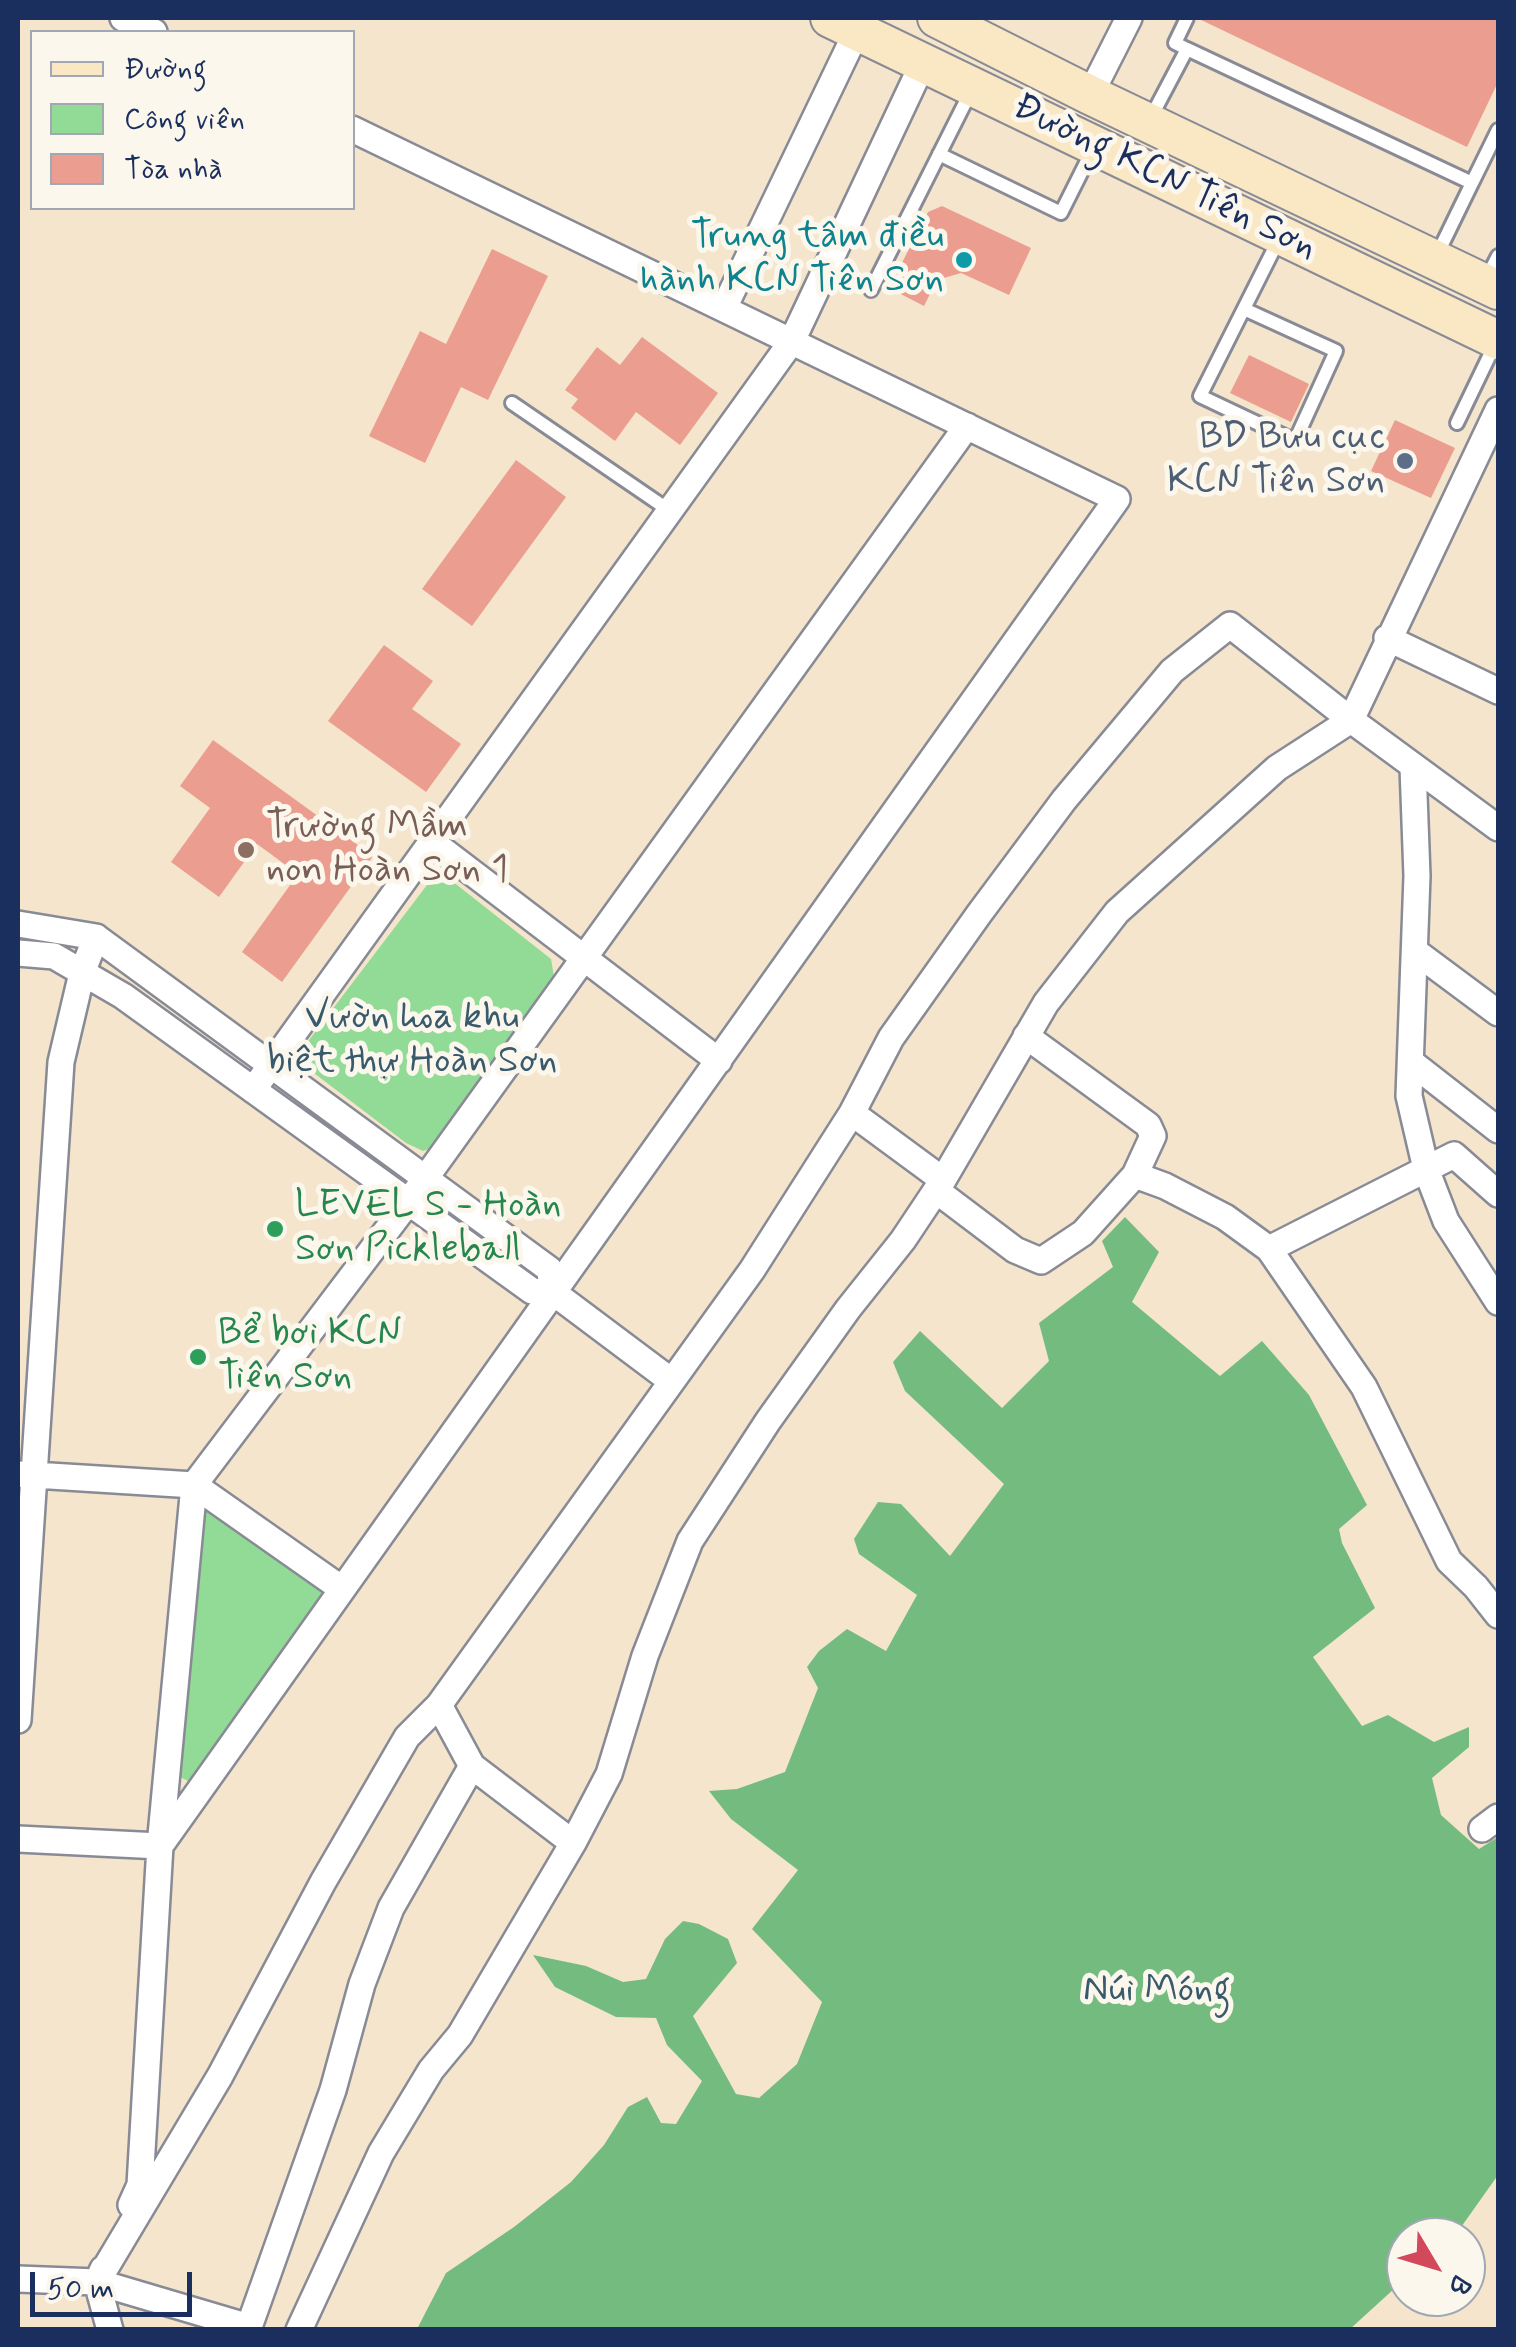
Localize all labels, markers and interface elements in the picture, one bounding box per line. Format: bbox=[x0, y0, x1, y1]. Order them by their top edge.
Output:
legend bbox=[30, 30, 355, 210]
text: Đường bbox=[124, 50, 207, 89]
street label: Đường KCN Tiên Sơn bbox=[1004, 86, 1324, 272]
text: Công viên bbox=[124, 100, 245, 139]
text: Tòa nhà bbox=[124, 150, 223, 189]
place label: Trung tâm điều hành KCN Tiên Sơn bbox=[640, 215, 944, 304]
marker: Trung tâm điều hành KCN Tiên Sơn bbox=[953, 249, 975, 271]
place label: BD Bưu cục KCN Tiên Sơn bbox=[1167, 416, 1385, 506]
marker: BD Bưu cục KCN Tiên Sơn bbox=[1394, 450, 1416, 472]
place label: Trường Mầm non Hoàn Sơn 1 bbox=[266, 805, 508, 894]
marker: Trường Mầm non Hoàn Sơn 1 bbox=[235, 839, 257, 861]
park label: Vườn hoa khu biệt thự Hoàn Sơn bbox=[267, 996, 557, 1086]
place label: LEVEL S - Hoàn Sơn Pickleball bbox=[295, 1184, 561, 1274]
marker: LEVEL S - Hoàn Sơn Pickleball bbox=[264, 1218, 286, 1240]
place label: Bể bơi KCN Tiên Sơn bbox=[218, 1312, 401, 1402]
marker: Bể bơi KCN Tiên Sơn bbox=[187, 1346, 209, 1368]
park label: Núi Móng bbox=[1083, 1969, 1231, 2015]
north arrow bbox=[1386, 2217, 1486, 2317]
scale bar bbox=[35, 2252, 198, 2314]
text: B bbox=[1438, 2266, 1479, 2303]
text: 50 m bbox=[47, 2270, 114, 2309]

